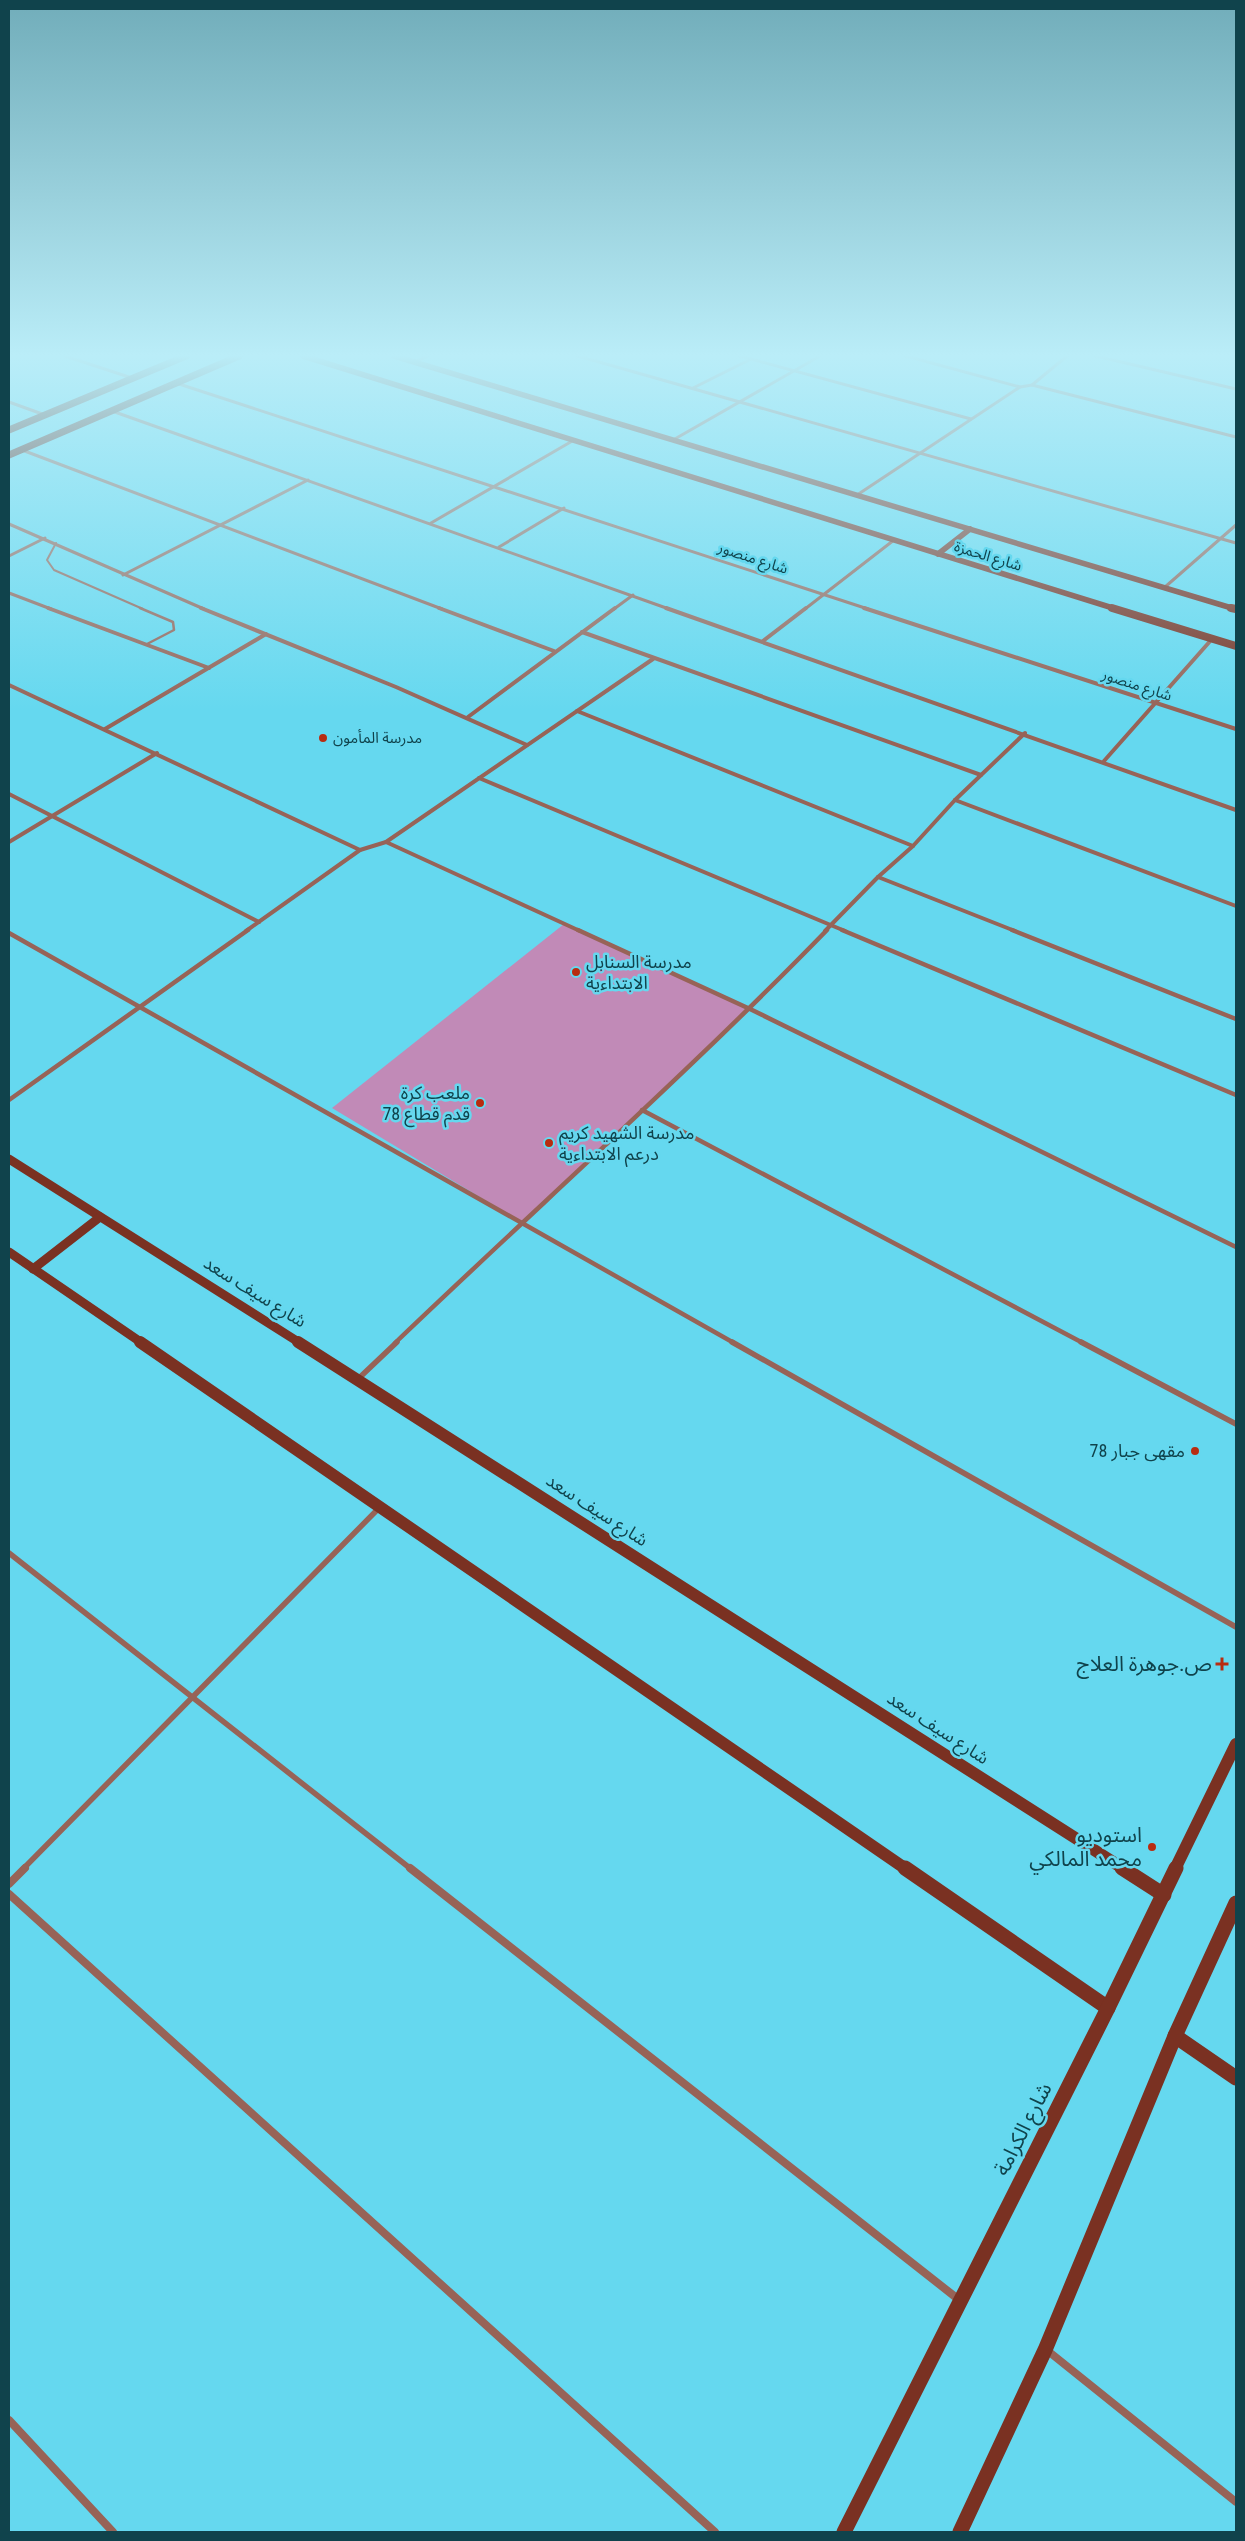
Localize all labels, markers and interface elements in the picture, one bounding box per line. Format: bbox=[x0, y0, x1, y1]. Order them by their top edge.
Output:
street label: شارع الحمزة bbox=[951, 537, 1024, 578]
street label: شارع منصور bbox=[714, 538, 790, 581]
street label: شارع منصور bbox=[1098, 665, 1174, 708]
place label: مدرسة المأمون bbox=[333, 729, 422, 747]
marker: مدرسة المأمون bbox=[317, 732, 329, 744]
place label: مدرسة السنابل الابتداءية bbox=[586, 951, 692, 993]
marker: مدرسة السنابل الابتداءية bbox=[570, 966, 582, 978]
place label: ملعب كرة قدم قطاع 78 bbox=[382, 1082, 470, 1128]
marker: ملعب كرة قدم قطاع 78 bbox=[474, 1097, 486, 1109]
place label: مدرسة الشهيد كريم درعم الابتداءية bbox=[559, 1122, 694, 1167]
marker: مدرسة الشهيد كريم درعم الابتداءية bbox=[543, 1137, 555, 1149]
street label: شارع سيف سعد bbox=[198, 1252, 310, 1335]
place label: مقهى جبار 78 bbox=[1090, 1440, 1185, 1462]
marker: مقهى جبار 78 bbox=[1189, 1445, 1201, 1457]
street label: شارع سيف سعد bbox=[540, 1469, 652, 1554]
place label: ص.جوهرة العلاج bbox=[1077, 1652, 1212, 1679]
marker: ص.جوهرة العلاج bbox=[1216, 1658, 1228, 1670]
street label: شارع سيف سعد bbox=[881, 1687, 993, 1772]
place label: استوديو محمد المالكي bbox=[1029, 1823, 1142, 1875]
marker: استوديو محمد المالكي bbox=[1146, 1841, 1158, 1853]
street label: شارع الكرامة bbox=[989, 2079, 1059, 2181]

